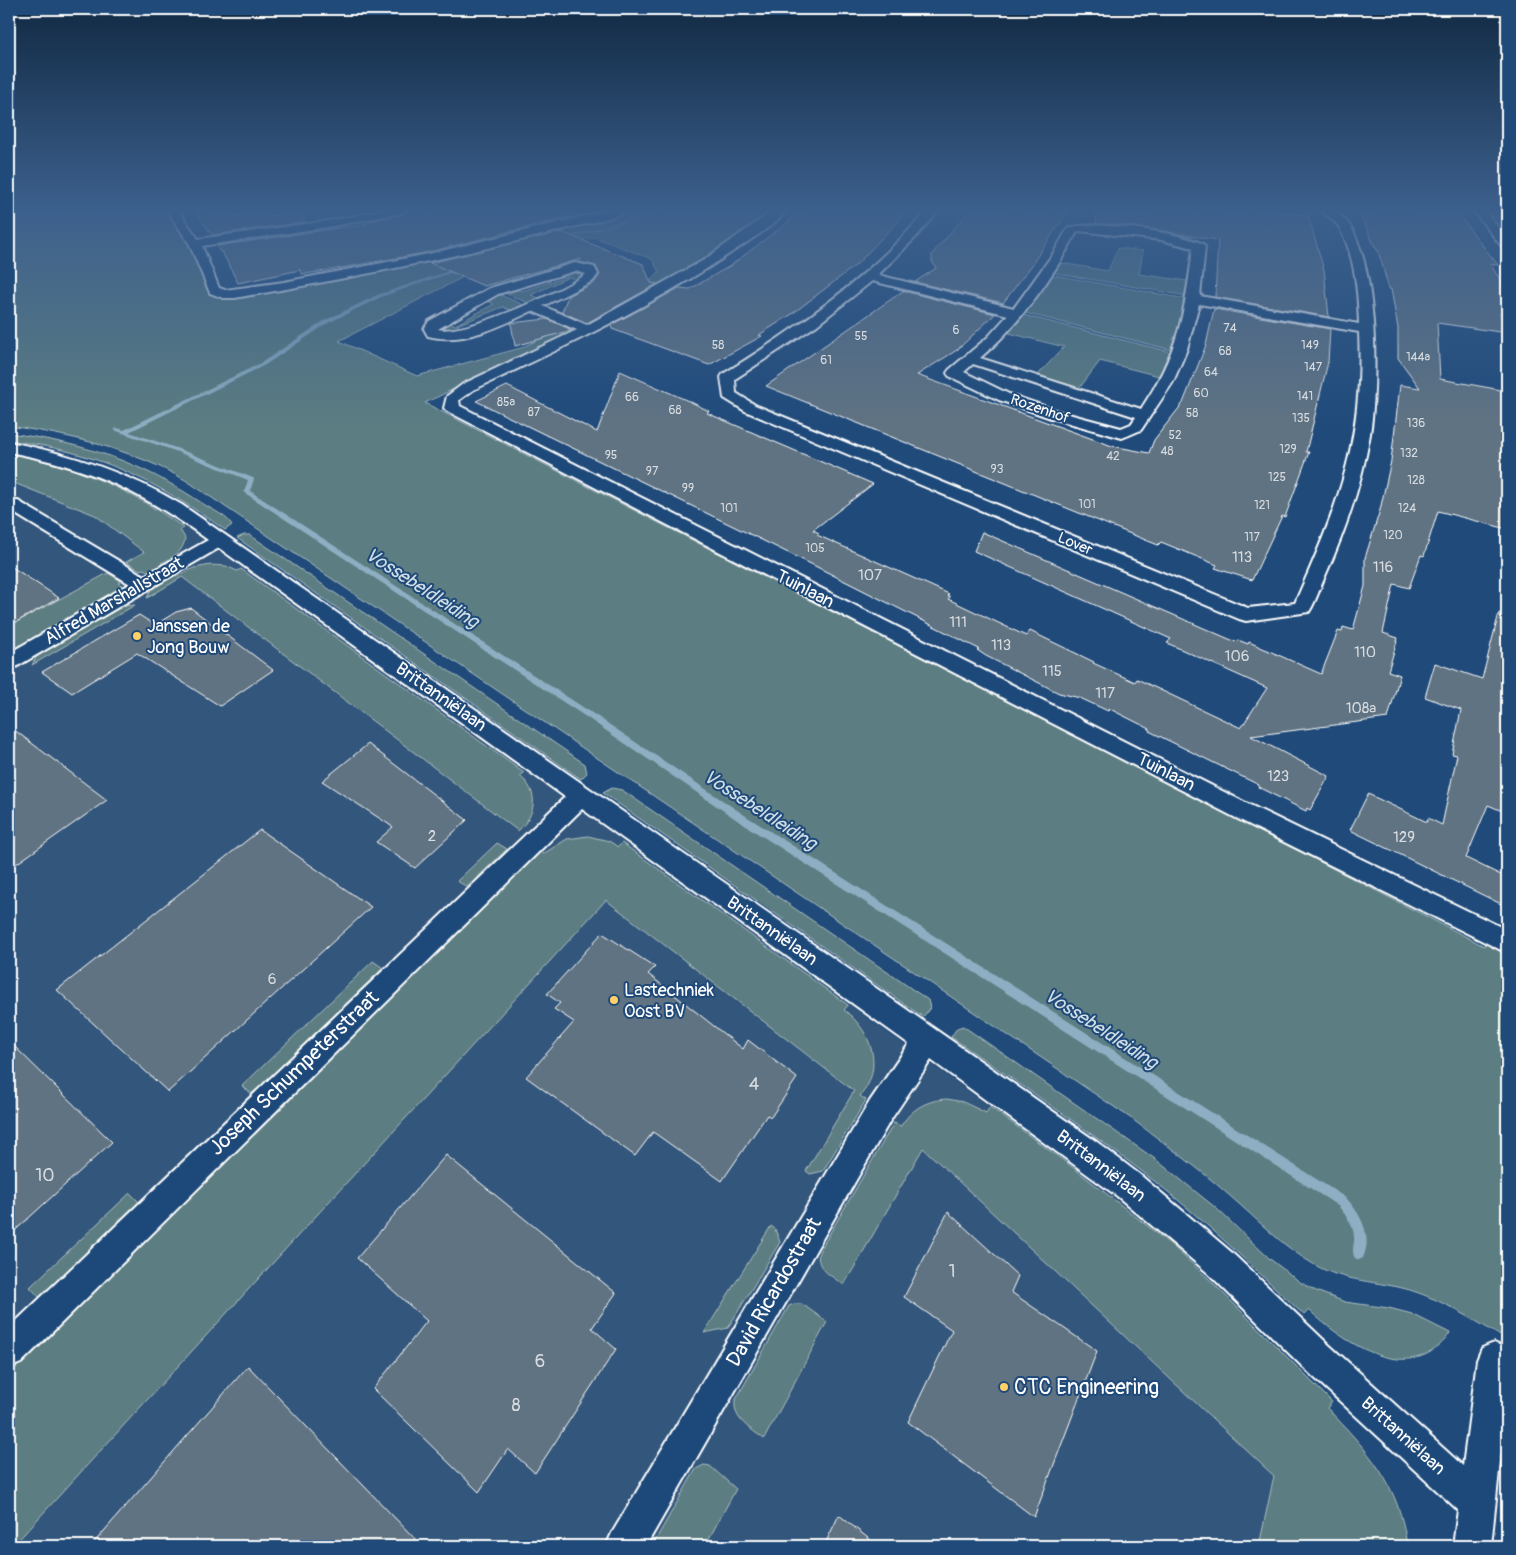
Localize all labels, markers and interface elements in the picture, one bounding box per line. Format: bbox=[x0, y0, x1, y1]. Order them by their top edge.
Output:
house number: 74 bbox=[1223, 321, 1237, 336]
house number: 6 bbox=[953, 323, 960, 338]
house number: 55 bbox=[854, 329, 868, 344]
house number: 58 bbox=[712, 338, 724, 353]
house number: 149 bbox=[1301, 338, 1319, 353]
house number: 68 bbox=[1218, 344, 1232, 359]
house number: 144a bbox=[1406, 350, 1431, 365]
house number: 61 bbox=[820, 353, 832, 368]
house number: 147 bbox=[1304, 360, 1323, 375]
house number: 64 bbox=[1204, 365, 1218, 380]
house number: 60 bbox=[1193, 386, 1209, 401]
house number: 141 bbox=[1297, 389, 1313, 404]
house number: 66 bbox=[625, 390, 639, 405]
street label: Rozenhof bbox=[1008, 390, 1072, 428]
house number: 85a bbox=[497, 395, 515, 410]
house number: 68 bbox=[668, 403, 682, 418]
house number: 87 bbox=[528, 405, 541, 420]
house number: 58 bbox=[1186, 406, 1198, 421]
house number: 135 bbox=[1292, 411, 1310, 426]
house number: 136 bbox=[1407, 416, 1425, 431]
house number: 52 bbox=[1168, 428, 1182, 443]
house number: 129 bbox=[1279, 442, 1297, 457]
house number: 48 bbox=[1160, 444, 1174, 459]
house number: 132 bbox=[1400, 446, 1418, 461]
house number: 95 bbox=[605, 448, 617, 463]
house number: 42 bbox=[1106, 449, 1120, 464]
house number: 93 bbox=[991, 462, 1004, 477]
house number: 97 bbox=[646, 464, 659, 479]
house number: 125 bbox=[1268, 470, 1286, 485]
house number: 128 bbox=[1407, 473, 1425, 488]
house number: 99 bbox=[682, 481, 694, 496]
house number: 101 bbox=[1078, 497, 1096, 512]
house number: 121 bbox=[1254, 498, 1270, 513]
house number: 101 bbox=[720, 501, 738, 516]
house number: 124 bbox=[1398, 501, 1416, 516]
street label: Lover bbox=[1055, 528, 1096, 560]
house number: 120 bbox=[1383, 528, 1403, 543]
house number: 117 bbox=[1244, 530, 1261, 545]
house number: 105 bbox=[805, 541, 825, 556]
water label: Vossebeldleiding bbox=[361, 542, 484, 634]
house number: 113 bbox=[1232, 548, 1252, 567]
street label: Alfred Marshallstraat bbox=[40, 551, 189, 650]
house number: 116 bbox=[1373, 558, 1393, 577]
street label: Tuinlaan bbox=[772, 565, 838, 613]
house number: 107 bbox=[858, 566, 882, 585]
house number: 111 bbox=[949, 613, 967, 632]
place label: Janssen de Jong Bouw bbox=[147, 615, 230, 659]
marker: Janssen de Jong Bouw bbox=[131, 630, 143, 642]
house number: 113 bbox=[991, 636, 1011, 655]
house number: 110 bbox=[1354, 643, 1376, 662]
house number: 106 bbox=[1225, 647, 1249, 666]
street label: Brittanniëlaan bbox=[391, 657, 491, 737]
house number: 115 bbox=[1042, 662, 1062, 681]
house number: 117 bbox=[1095, 684, 1115, 703]
house number: 108a bbox=[1346, 699, 1376, 718]
street label: Tuinlaan bbox=[1133, 748, 1199, 796]
water label: Vossebeldleiding bbox=[699, 764, 822, 856]
house number: 123 bbox=[1267, 767, 1289, 786]
house number: 2 bbox=[428, 827, 436, 846]
house number: 129 bbox=[1393, 828, 1415, 847]
street label: Brittanniëlaan bbox=[722, 891, 822, 971]
house number: 6 bbox=[268, 970, 276, 989]
place label: Lastechniek Oost BV bbox=[624, 979, 715, 1023]
water label: Vossebeldleiding bbox=[1040, 983, 1163, 1075]
street label: Joseph Schumpeterstraat bbox=[203, 984, 385, 1161]
marker: Lastechniek Oost BV bbox=[608, 994, 620, 1006]
house number: 4 bbox=[749, 1073, 760, 1096]
street label: Brittanniëlaan bbox=[1052, 1125, 1150, 1207]
house number: 10 bbox=[35, 1164, 55, 1187]
street label: David Ricardostraat bbox=[720, 1212, 828, 1372]
house number: 1 bbox=[948, 1260, 956, 1283]
house number: 6 bbox=[535, 1350, 545, 1373]
place label: CTC Engineering bbox=[1014, 1374, 1159, 1401]
marker: CTC Engineering bbox=[998, 1381, 1010, 1393]
street label: Brittanniëlaan bbox=[1356, 1392, 1450, 1480]
house number: 8 bbox=[511, 1394, 521, 1417]

